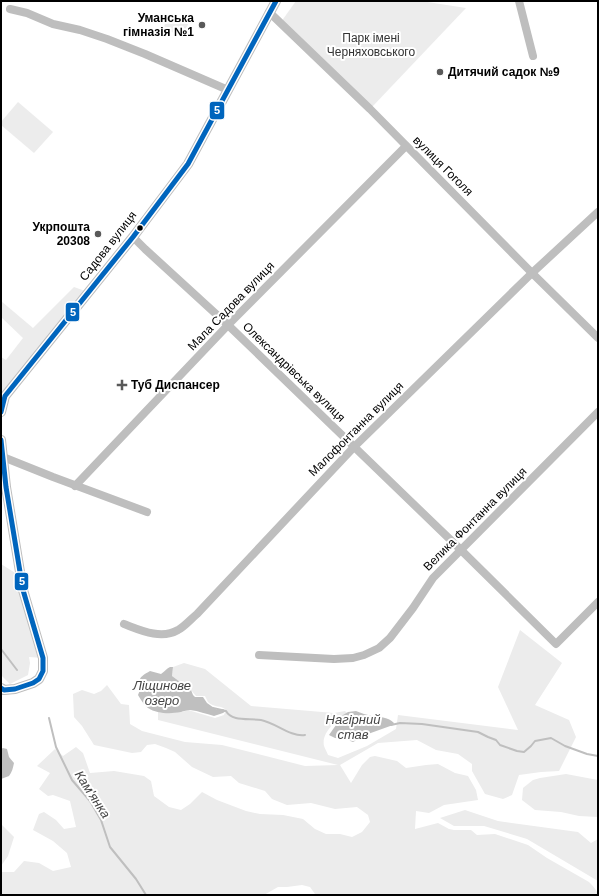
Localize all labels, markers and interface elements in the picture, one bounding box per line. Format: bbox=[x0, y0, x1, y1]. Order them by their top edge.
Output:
place label: Уманська гімназія №1 bbox=[123, 11, 194, 39]
marker: Уманська гімназія №1 bbox=[197, 20, 207, 30]
park label: Парк імені Черняховського bbox=[327, 31, 415, 59]
place label: Дитячий садок №9 bbox=[448, 65, 560, 79]
marker: Дитячий садок №9 bbox=[435, 67, 445, 77]
line badge: 5 bbox=[209, 101, 225, 120]
text: 5 bbox=[214, 104, 220, 116]
street label: вулиця Гоголя bbox=[410, 133, 476, 199]
street label: Садова вулиця bbox=[77, 208, 139, 284]
place label: Укрпошта 20308 bbox=[33, 220, 90, 248]
unlabelled marker bbox=[135, 223, 145, 233]
marker: Укрпошта 20308 bbox=[93, 229, 103, 239]
street label: Мала Садова вулиця bbox=[185, 259, 277, 353]
line badge: 5 bbox=[65, 302, 80, 322]
text: 5 bbox=[70, 306, 76, 318]
street label: Олександрівська вулиця bbox=[240, 319, 348, 425]
place label: Туб Диспансер bbox=[131, 378, 220, 392]
marker: Туб Диспансер bbox=[116, 379, 128, 391]
street label: Малофонтанна вулиця bbox=[306, 379, 406, 479]
street label: Велика Фонтанна вулиця bbox=[420, 464, 530, 574]
line badge: 5 bbox=[14, 572, 29, 591]
text: 5 bbox=[19, 575, 25, 587]
water label: Ліщинове озеро bbox=[132, 678, 191, 708]
water label: Нагірний став bbox=[326, 712, 380, 742]
water label: Кам'янка bbox=[72, 768, 114, 821]

